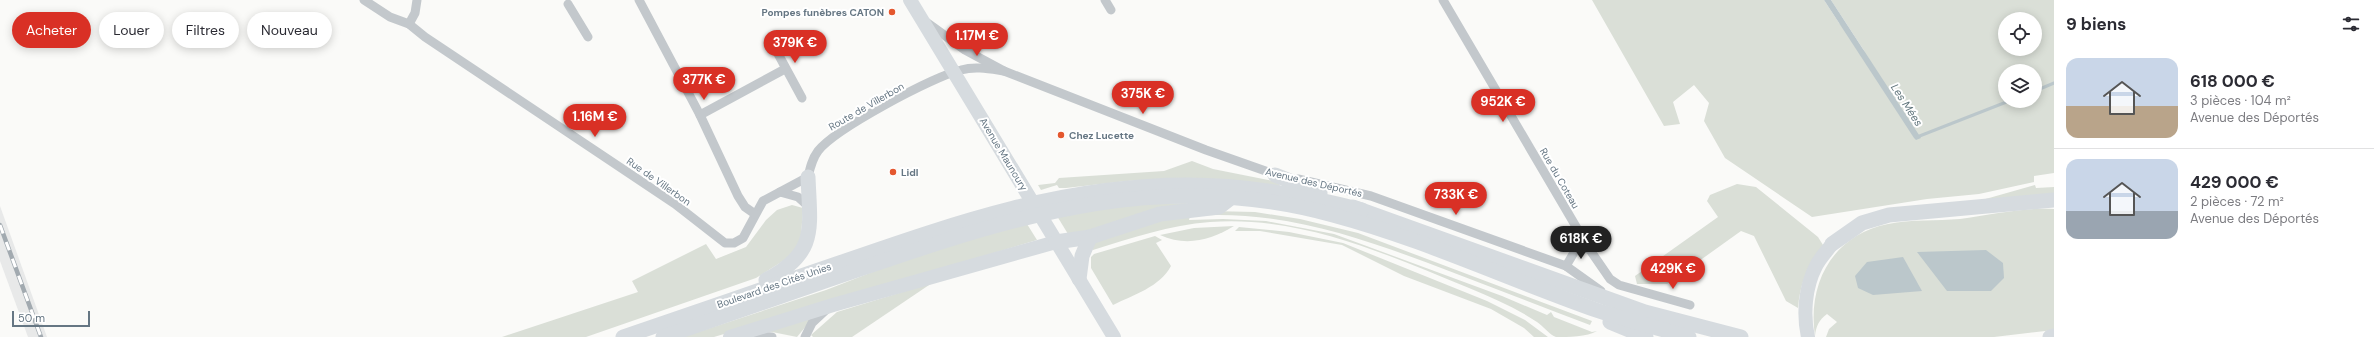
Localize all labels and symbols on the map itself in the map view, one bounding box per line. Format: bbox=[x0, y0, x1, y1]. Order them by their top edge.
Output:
place label: Pompes funèbres CATON bbox=[762, 6, 884, 19]
marker: Pompes funèbres CATON bbox=[887, 7, 897, 17]
pin: 1.17M € bbox=[940, 23, 1014, 57]
pin: 379K € bbox=[762, 30, 828, 64]
pin: 377K € bbox=[671, 67, 737, 101]
street label: Route de Villerbon bbox=[826, 79, 906, 133]
pin: 375K € bbox=[1110, 81, 1176, 115]
water label: Les Mées bbox=[1888, 81, 1926, 129]
pin: 952K € bbox=[1470, 89, 1536, 123]
pin: 1.16M € bbox=[558, 104, 632, 138]
street label: Avenue Maunoury bbox=[977, 115, 1031, 193]
place label: Chez Lucette bbox=[1069, 129, 1134, 142]
marker: Chez Lucette bbox=[1056, 130, 1066, 140]
street label: Rue du Coteau bbox=[1537, 145, 1582, 211]
street label: Rue de Villerbon bbox=[624, 154, 694, 209]
street label: Avenue des Déportés bbox=[1264, 165, 1364, 200]
place label: Lidl bbox=[901, 166, 919, 179]
marker: Lidl bbox=[888, 167, 898, 177]
pin: 733K € bbox=[1423, 182, 1489, 216]
pin: 618K € bbox=[1548, 226, 1614, 260]
pin: 429K € bbox=[1640, 256, 1706, 290]
street label: Boulevard des Cités Unies bbox=[715, 260, 833, 311]
scale bar bbox=[12, 309, 90, 328]

